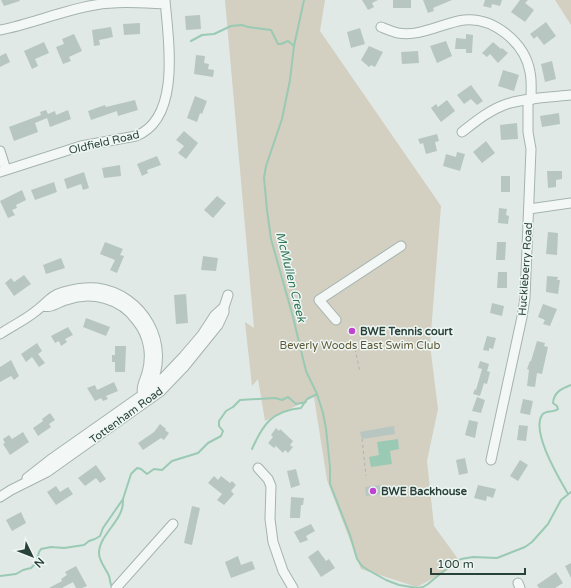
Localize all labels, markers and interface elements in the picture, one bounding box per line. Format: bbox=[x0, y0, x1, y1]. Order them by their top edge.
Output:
street label: Oldfield Road bbox=[68, 128, 141, 157]
street label: Huckleberry Road bbox=[516, 222, 535, 316]
water label: McMullen Creek bbox=[273, 230, 309, 325]
place label: BWE Tennis court bbox=[360, 325, 454, 338]
marker: BWE Tennis court bbox=[347, 326, 357, 336]
park label: Beverly Woods East Swim Club bbox=[280, 339, 440, 352]
street label: Tottenham Road bbox=[87, 384, 166, 446]
place label: BWE Backhouse bbox=[381, 485, 468, 498]
marker: BWE Backhouse bbox=[368, 486, 378, 496]
north arrow bbox=[12, 536, 52, 576]
scale bar bbox=[431, 550, 525, 576]
text: N bbox=[31, 555, 47, 570]
text: 100 m bbox=[437, 557, 474, 571]

